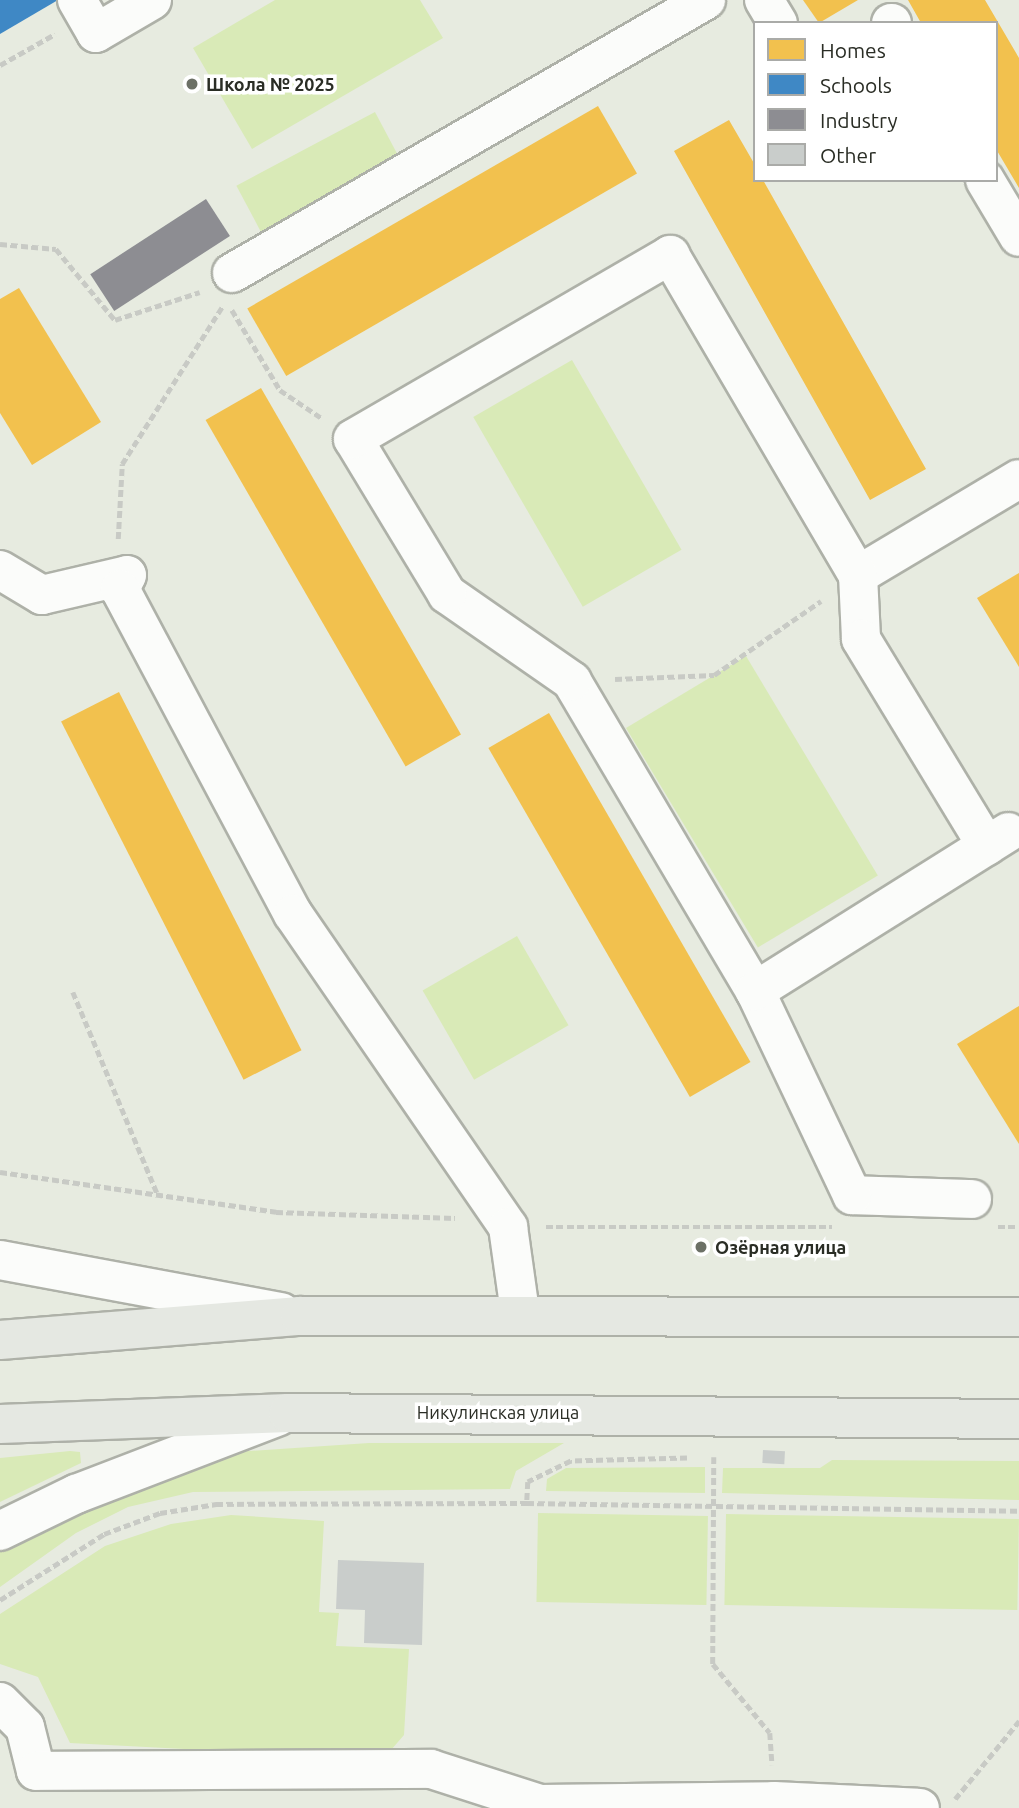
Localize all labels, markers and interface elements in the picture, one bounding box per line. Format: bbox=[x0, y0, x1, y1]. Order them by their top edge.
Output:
legend bbox=[753, 21, 998, 182]
text: Homes bbox=[820, 38, 886, 62]
place label: Школа № 2025 bbox=[206, 73, 335, 95]
text: Schools bbox=[820, 73, 892, 97]
marker: Школа № 2025 bbox=[184, 76, 200, 92]
text: Industry bbox=[820, 108, 898, 132]
text: Other bbox=[820, 143, 876, 167]
place label: Озёрная улица bbox=[715, 1236, 846, 1258]
marker: Озёрная улица bbox=[693, 1239, 709, 1255]
street label: Никулинская улица bbox=[417, 1401, 579, 1423]

